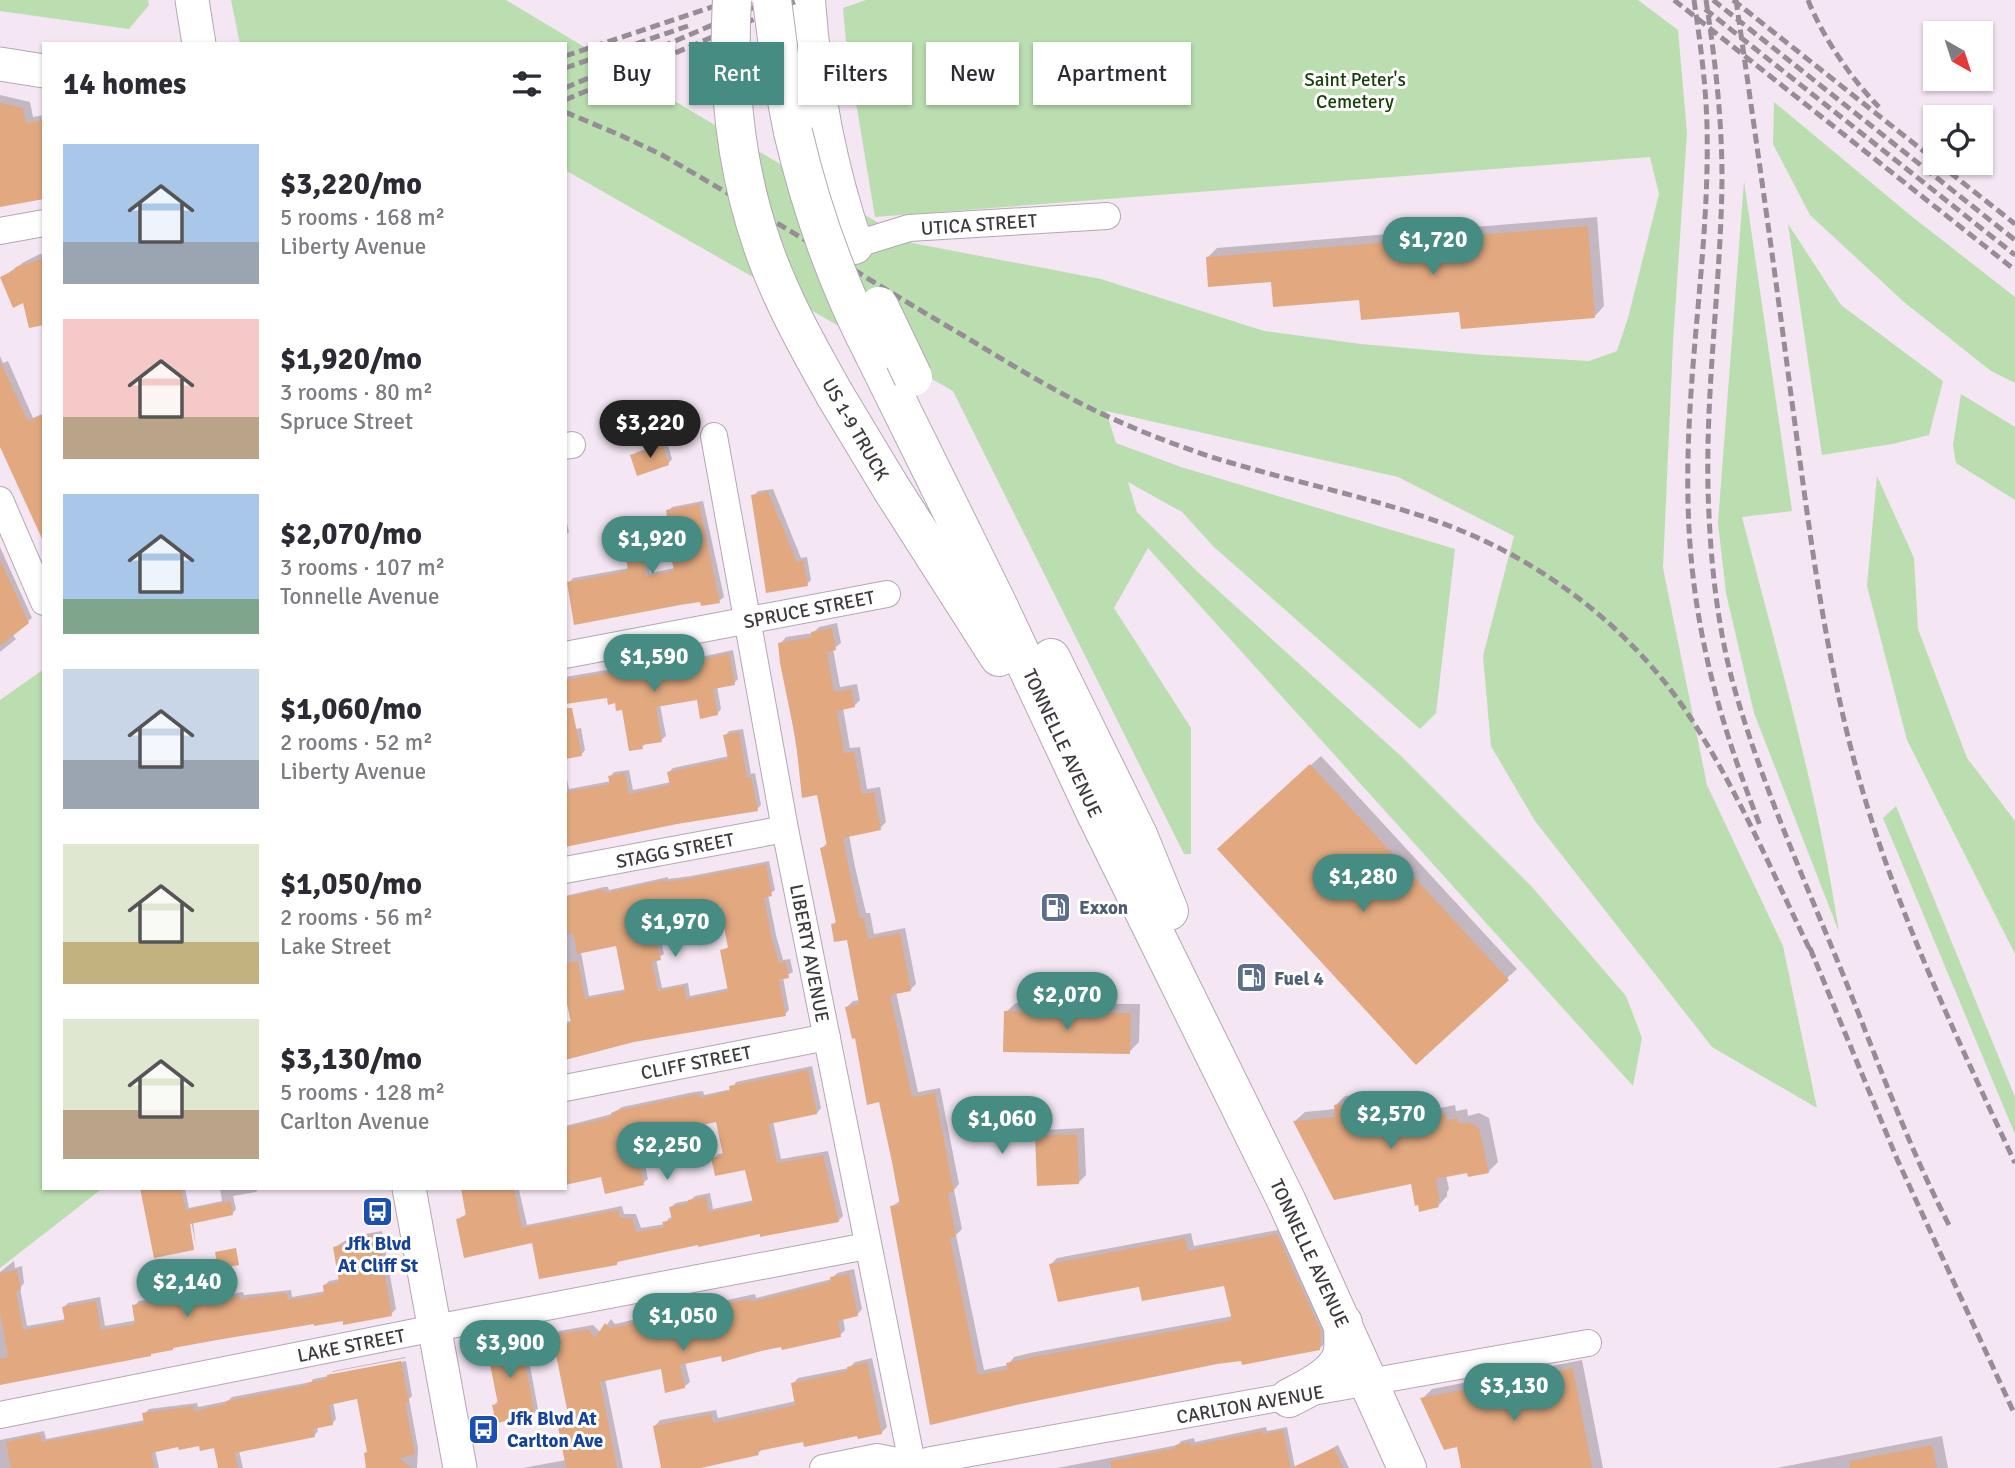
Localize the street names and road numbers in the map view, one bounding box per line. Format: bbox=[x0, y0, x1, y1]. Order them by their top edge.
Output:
street label: UTICA STREET bbox=[920, 209, 1039, 241]
street label: US 1-9 TRUCK bbox=[816, 374, 894, 485]
street label: SPRUCE STREET bbox=[742, 585, 877, 634]
street label: TONNELLE AVENUE bbox=[1017, 665, 1107, 821]
street label: STAGG STREET bbox=[614, 828, 737, 874]
street label: LIBERTY AVENUE bbox=[784, 882, 834, 1024]
street label: CLIFF STREET bbox=[639, 1040, 754, 1085]
street label: TONNELLE AVENUE bbox=[1264, 1175, 1354, 1331]
street label: LAKE STREET bbox=[295, 1324, 408, 1368]
street label: CARLTON AVENUE bbox=[1175, 1380, 1326, 1430]

